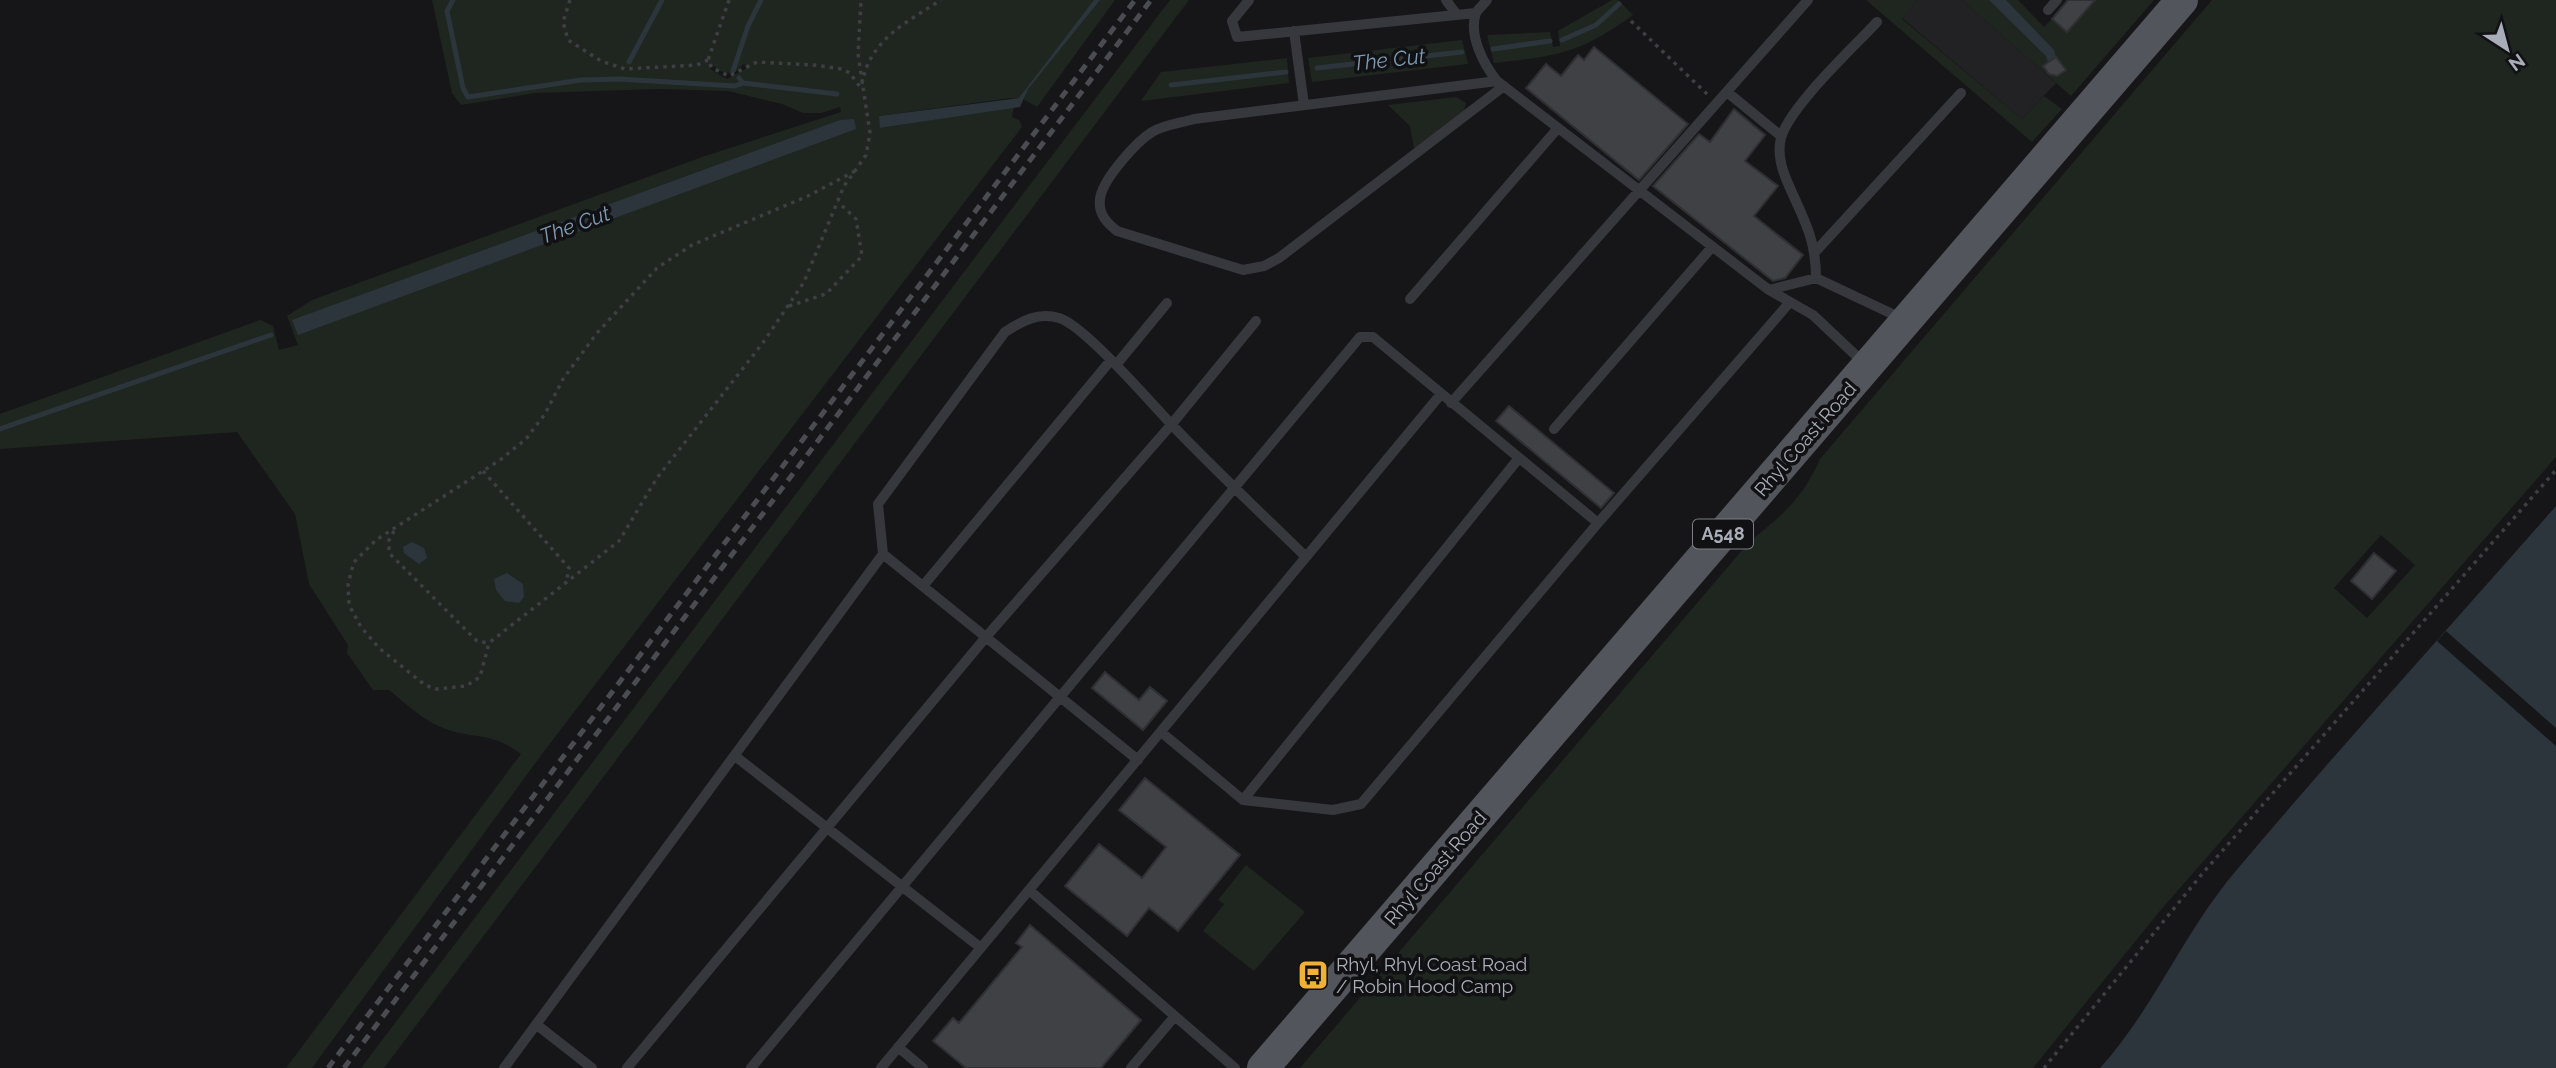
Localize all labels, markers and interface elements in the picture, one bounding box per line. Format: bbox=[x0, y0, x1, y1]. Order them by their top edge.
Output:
north arrow bbox=[2472, 14, 2542, 84]
water label: The Cut bbox=[1351, 43, 1427, 76]
text: N bbox=[2505, 50, 2529, 76]
water label: The Cut bbox=[536, 200, 614, 249]
street label: Rhyl Coast Road bbox=[1750, 378, 1860, 500]
road number: A548 bbox=[1693, 520, 1753, 548]
street label: Rhyl Coast Road bbox=[1380, 807, 1490, 929]
place label: Rhyl, Rhyl Coast Road / Robin Hood Camp bbox=[1336, 953, 1527, 997]
bus stop icon: Rhyl, Rhyl Coast Road / Robin Hood Camp bbox=[1296, 958, 1330, 992]

